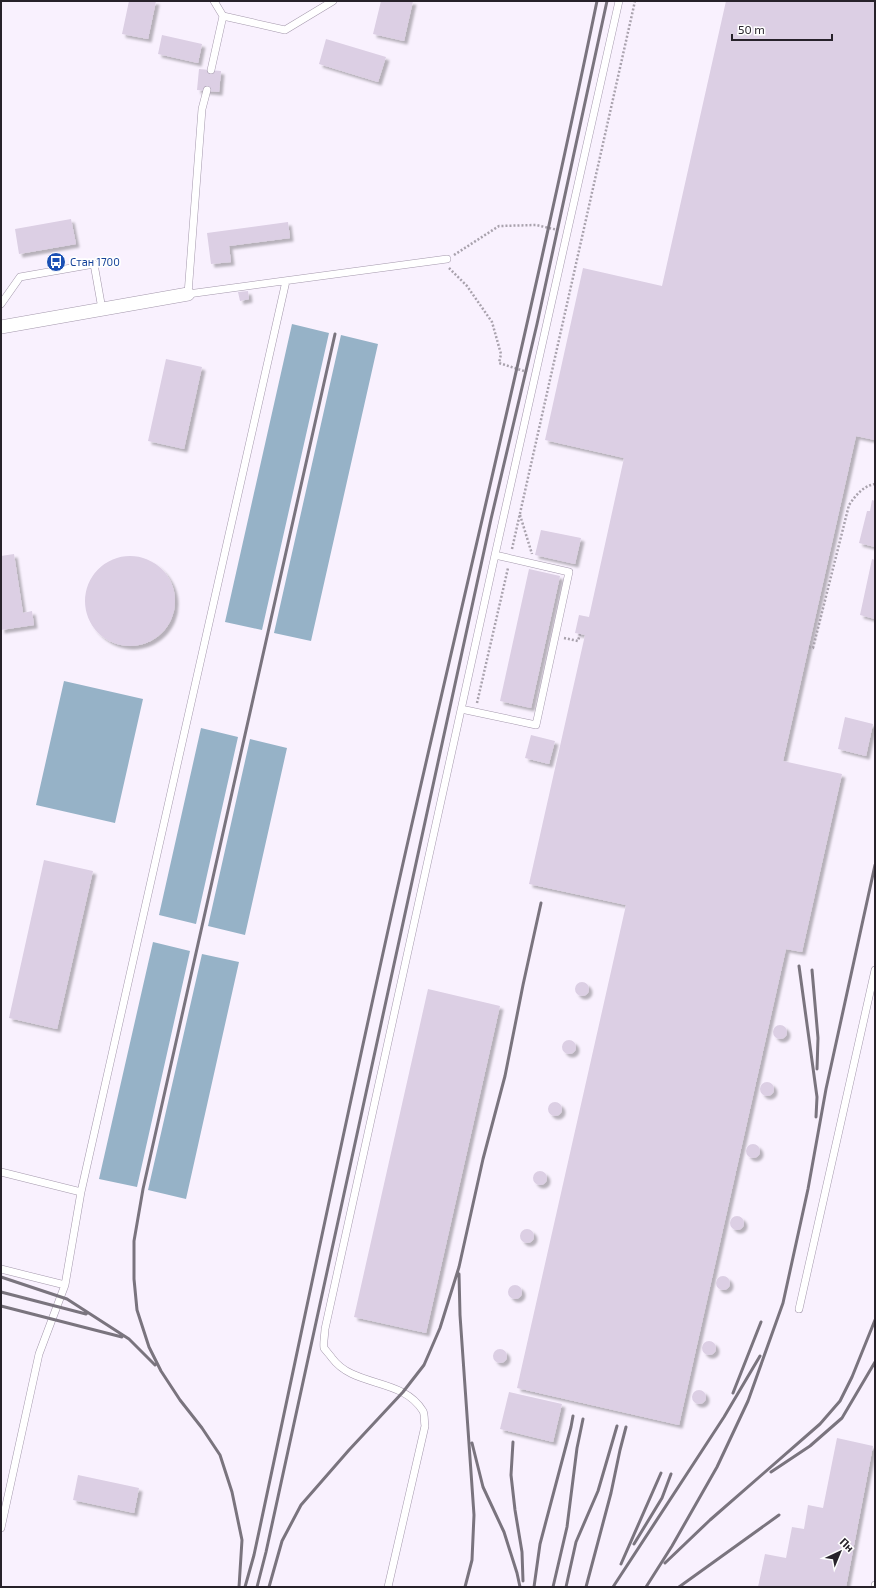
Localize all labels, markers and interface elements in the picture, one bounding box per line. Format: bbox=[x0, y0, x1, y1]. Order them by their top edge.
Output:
scale bar bbox=[732, 16, 832, 42]
text: 50 m bbox=[738, 22, 765, 36]
bus stop icon: Стан 1700 bbox=[45, 251, 67, 273]
place label: Стан 1700 bbox=[70, 255, 120, 268]
north arrow bbox=[820, 1532, 860, 1572]
text: Пн bbox=[838, 1535, 857, 1554]

